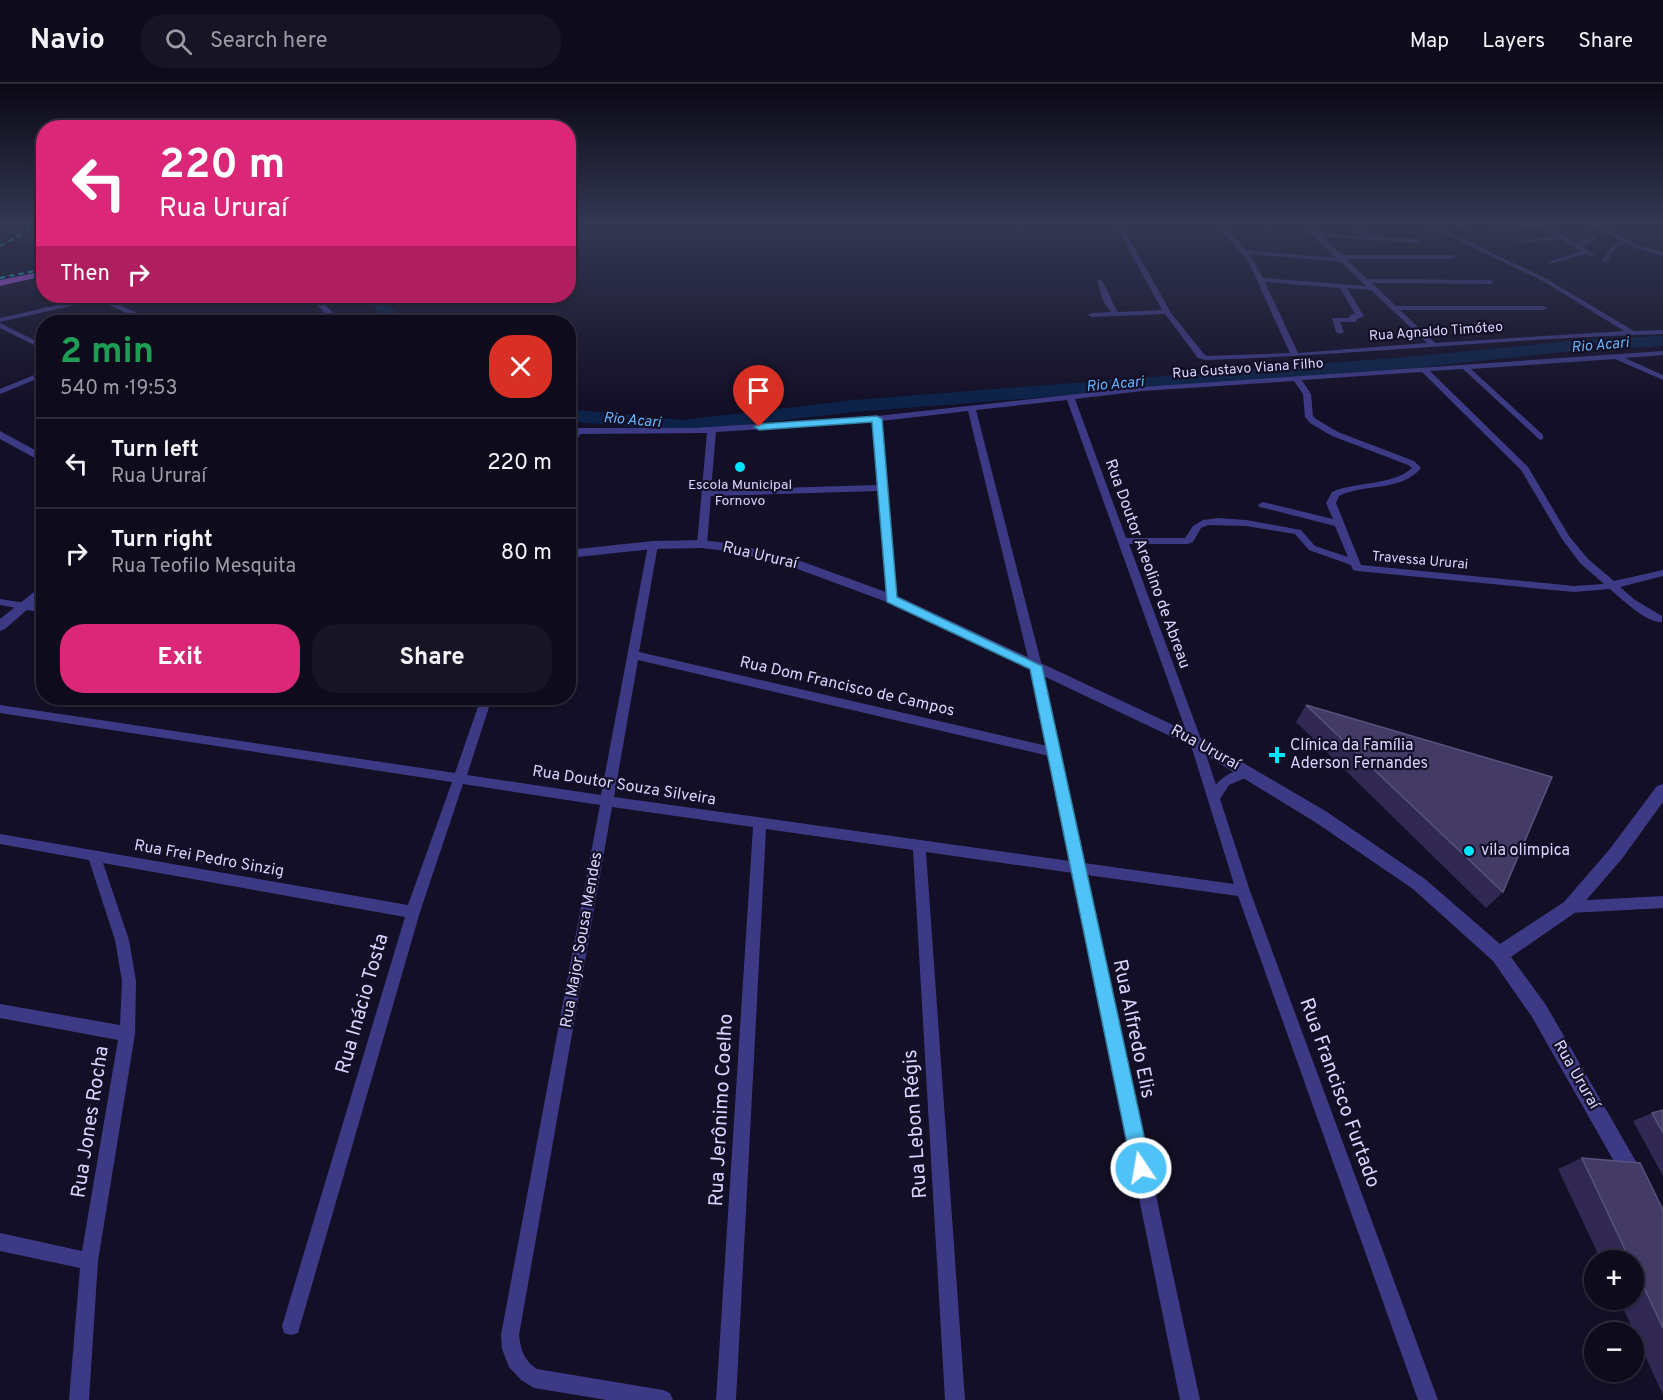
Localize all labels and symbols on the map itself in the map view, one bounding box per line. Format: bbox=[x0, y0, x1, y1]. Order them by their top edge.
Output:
street label: Rua Agnaldo Timóteo bbox=[1368, 319, 1504, 345]
water label: Rio Acari bbox=[1570, 334, 1631, 358]
street label: Rua Gustavo Viana Filho bbox=[1172, 355, 1324, 383]
pin bbox=[733, 365, 784, 427]
water label: Rio Acari bbox=[1085, 373, 1146, 397]
water label: Rio Acari bbox=[602, 409, 663, 433]
street label: Rua Doutor Areolino de Abreau bbox=[1100, 457, 1194, 671]
marker: Escola Municipal Fornovo bbox=[733, 460, 747, 474]
place label: Escola Municipal Fornovo bbox=[688, 477, 792, 510]
street label: Rua Ururaí bbox=[721, 538, 801, 575]
street label: Travessa Ururai bbox=[1371, 548, 1469, 574]
street label: Rua Dom Francisco de Campos bbox=[738, 653, 956, 721]
street label: Rua Ururaí bbox=[1167, 721, 1245, 776]
place label: Clínica da Família Aderson Fernandes bbox=[1290, 736, 1428, 774]
marker: Clínica da Família Aderson Fernandes bbox=[1268, 746, 1286, 764]
street label: Rua Doutor Souza Silveira bbox=[531, 762, 717, 810]
street label: Rua Frei Pedro Sinzig bbox=[132, 836, 286, 882]
place label: vila olimpica bbox=[1481, 841, 1570, 861]
marker: vila olimpica bbox=[1462, 844, 1476, 858]
street label: Rua Major Sousa Mendes bbox=[557, 850, 607, 1030]
street label: Rua Inácio Tosta bbox=[331, 931, 395, 1077]
street label: Rua Alfredo Elis bbox=[1106, 957, 1160, 1101]
street label: Rua Francisco Furtado bbox=[1293, 995, 1385, 1191]
street label: Rua Jerônimo Coelho bbox=[704, 1013, 740, 1207]
street label: Rua Ururaí bbox=[1548, 1037, 1605, 1115]
street label: Rua Jones Rocha bbox=[66, 1044, 116, 1200]
street label: Rua Lebon Régis bbox=[898, 1049, 934, 1199]
position arrow bbox=[1109, 1136, 1173, 1200]

